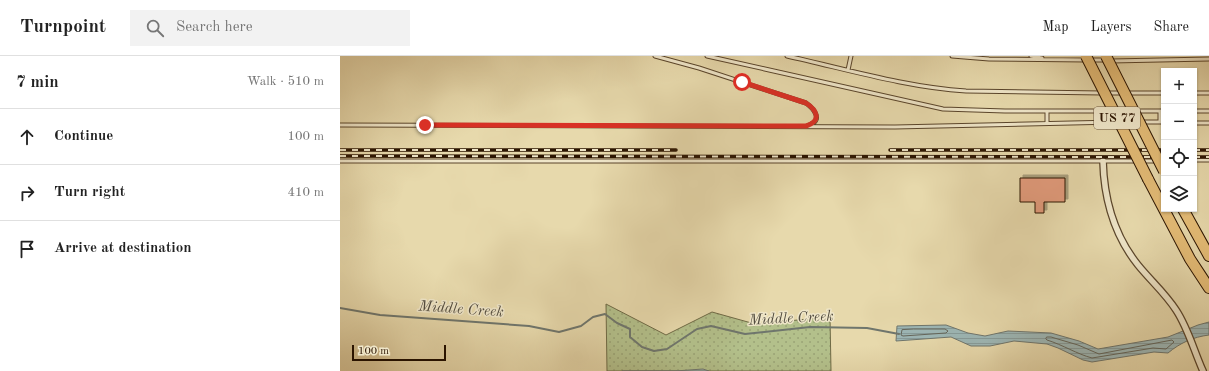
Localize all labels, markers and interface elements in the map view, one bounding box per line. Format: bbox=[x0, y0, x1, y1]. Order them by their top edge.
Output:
search box bbox=[130, 10, 410, 46]
icon: search bbox=[144, 17, 166, 39]
text: Turnpoint bbox=[20, 18, 106, 37]
text: Search here bbox=[176, 20, 253, 35]
text: Map bbox=[1043, 20, 1069, 34]
text: Layers bbox=[1091, 20, 1132, 34]
text: Share bbox=[1154, 20, 1189, 34]
map controls bbox=[1161, 68, 1197, 212]
button: + bbox=[1161, 68, 1197, 104]
route start bbox=[733, 73, 751, 91]
text: 7 min bbox=[16, 74, 59, 91]
text: Walk · 510 m bbox=[247, 75, 324, 88]
button: − bbox=[1161, 104, 1197, 140]
road number: US 77 bbox=[1094, 107, 1140, 129]
route end bbox=[416, 116, 434, 134]
icon: ahead bbox=[16, 126, 38, 148]
text: Continue bbox=[54, 129, 113, 144]
text: 100 m bbox=[287, 130, 324, 143]
button: locate bbox=[1161, 140, 1197, 176]
button: layers bbox=[1161, 176, 1197, 212]
icon: right bbox=[16, 182, 38, 204]
text: Turn right bbox=[54, 185, 125, 200]
text: 410 m bbox=[287, 186, 324, 199]
icon: arrive bbox=[16, 238, 38, 260]
text: Arrive at destination bbox=[54, 241, 192, 256]
water label: Middle Creek bbox=[417, 299, 504, 320]
water label: Middle Creek bbox=[747, 309, 834, 329]
scale bar bbox=[352, 343, 446, 362]
text: 100 m bbox=[358, 346, 389, 357]

